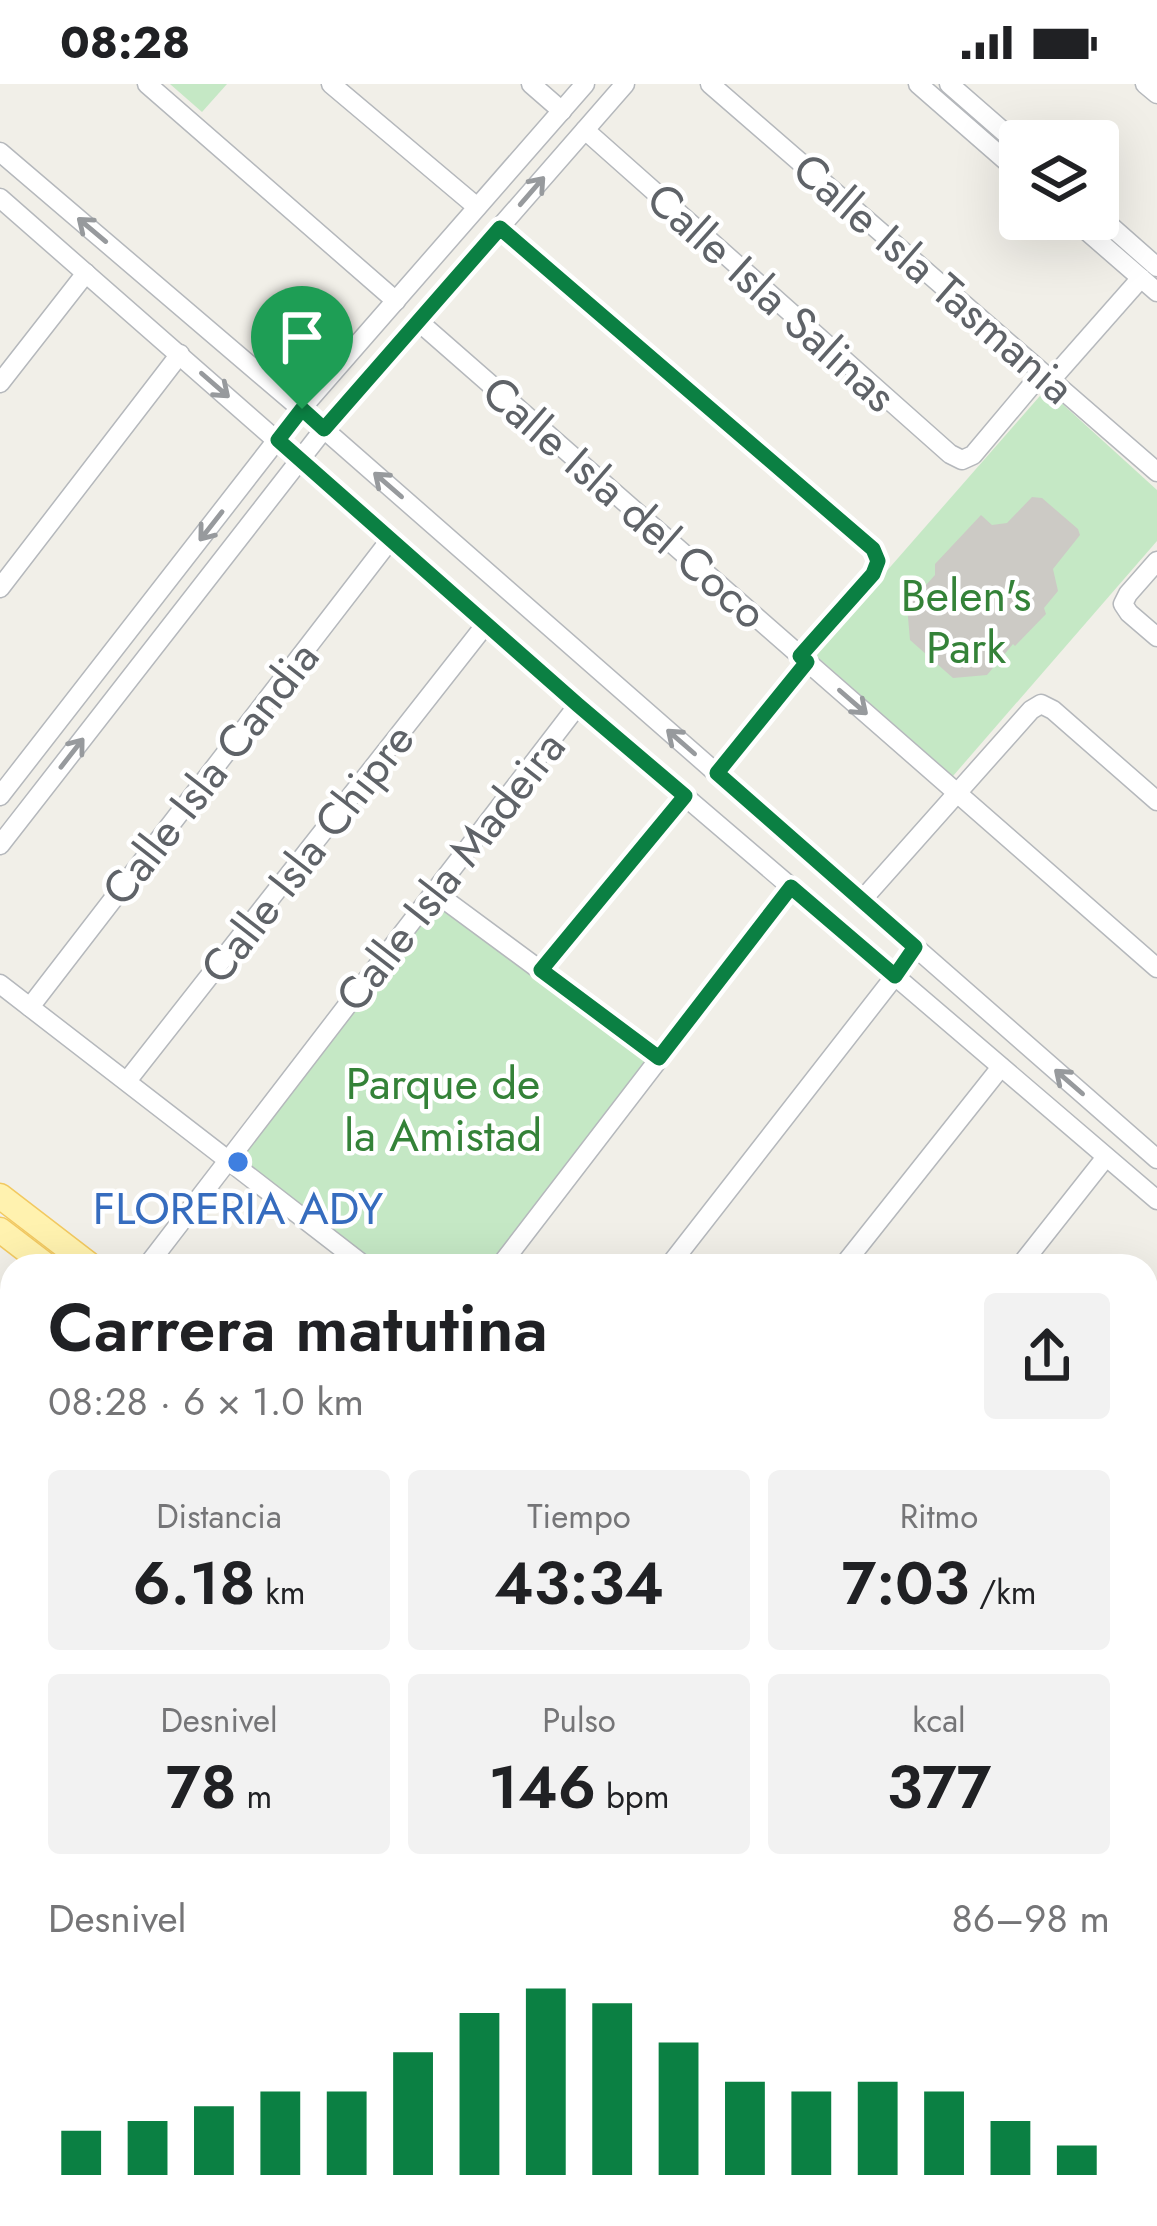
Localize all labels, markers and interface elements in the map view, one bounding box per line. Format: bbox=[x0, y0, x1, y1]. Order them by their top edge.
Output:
text: 08:28 bbox=[60, 10, 190, 75]
map controls bbox=[999, 120, 1119, 240]
button: layers bbox=[999, 120, 1119, 240]
street label: Calle Isla Tasmania bbox=[779, 138, 1089, 419]
street label: Calle Isla Salinas bbox=[632, 167, 911, 427]
one-way arrow bbox=[517, 176, 545, 207]
one-way arrow bbox=[77, 217, 108, 245]
pin bbox=[251, 286, 353, 409]
icon: arrive bbox=[269, 304, 335, 370]
street label: Calle Isla del Coco bbox=[468, 360, 781, 645]
one-way arrow bbox=[199, 371, 230, 398]
one-way arrow bbox=[373, 472, 403, 499]
one-way arrow bbox=[198, 509, 225, 541]
park label: Belen's Park bbox=[901, 563, 1031, 680]
street label: Calle Isla Candia bbox=[86, 627, 334, 919]
one-way arrow bbox=[838, 688, 868, 716]
street label: Calle Isla Chipre bbox=[185, 709, 430, 997]
street label: Calle Isla Madeira bbox=[320, 717, 581, 1025]
one-way arrow bbox=[666, 729, 697, 756]
one-way arrow bbox=[58, 737, 85, 769]
park label: Parque de la Amistad bbox=[344, 1051, 542, 1168]
one-way arrow bbox=[1054, 1069, 1085, 1096]
marker: FLORERIA ADY bbox=[225, 1149, 251, 1175]
place label: FLORERIA ADY bbox=[93, 1176, 384, 1241]
text: Carrera matutina bbox=[48, 1280, 548, 1376]
button: share bbox=[984, 1293, 1110, 1419]
text: 08:28 · 6 × 1.0 km bbox=[48, 1373, 364, 1430]
text: Distancia bbox=[156, 1493, 282, 1540]
text: Tiempo bbox=[527, 1493, 631, 1540]
text: Ritmo bbox=[900, 1493, 978, 1540]
text: 6.18 bbox=[132, 1540, 255, 1627]
text: 43:34 bbox=[494, 1540, 664, 1627]
text: 7:03 bbox=[841, 1540, 969, 1627]
text: km bbox=[255, 1569, 306, 1616]
text: /km bbox=[969, 1569, 1037, 1616]
text: Desnivel bbox=[160, 1697, 278, 1744]
text: Pulso bbox=[542, 1697, 616, 1744]
text: kcal bbox=[912, 1697, 966, 1744]
text: 78 bbox=[166, 1744, 237, 1831]
text: 146 bbox=[489, 1744, 596, 1831]
text: 377 bbox=[887, 1744, 991, 1831]
text: m bbox=[237, 1773, 272, 1820]
text: bpm bbox=[596, 1773, 669, 1820]
text: Desnivel bbox=[48, 1890, 187, 1947]
text: 86–98 m bbox=[952, 1890, 1110, 1947]

